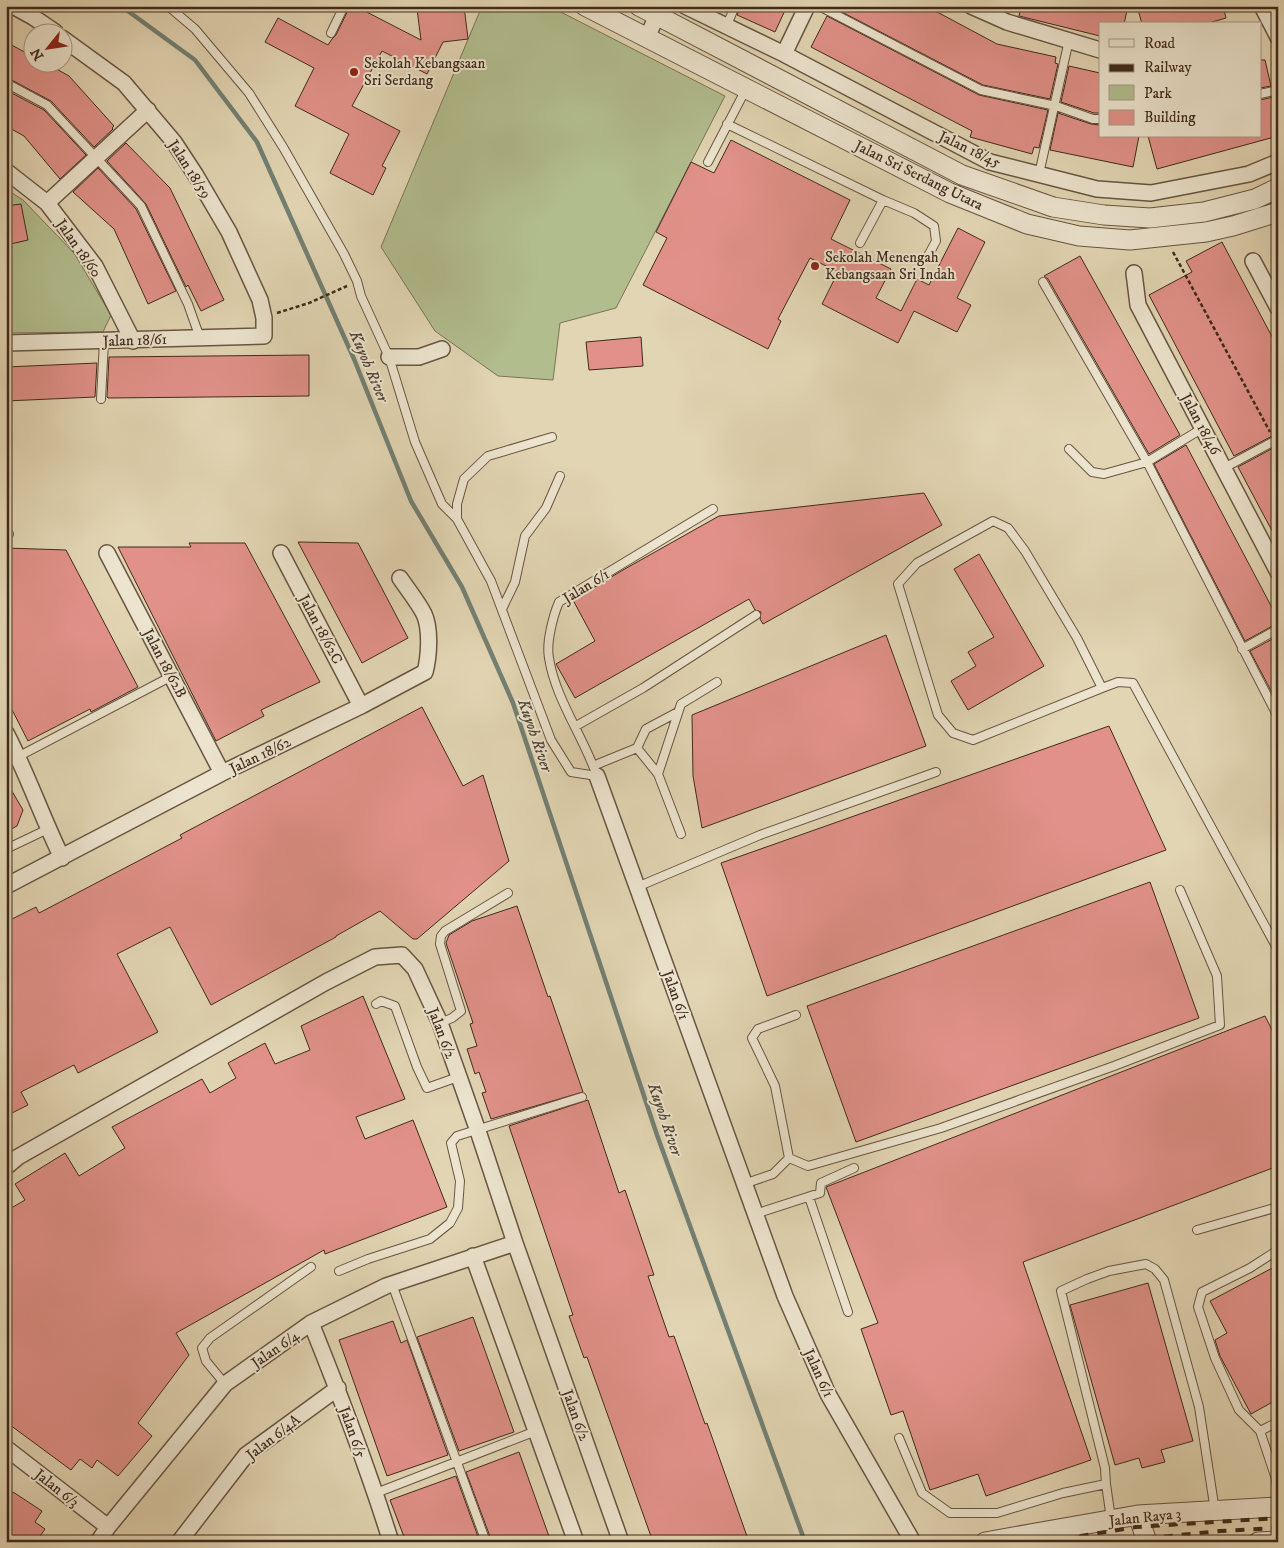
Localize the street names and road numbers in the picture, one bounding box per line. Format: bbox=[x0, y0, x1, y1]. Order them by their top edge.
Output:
street label: Jalan 18/45 bbox=[934, 126, 1005, 172]
street label: Jalan 18/59 bbox=[163, 135, 216, 202]
street label: Jalan Sri Serdang Utara bbox=[850, 135, 987, 215]
street label: Jalan 18/60 bbox=[50, 214, 106, 281]
street label: Jalan 18/61 bbox=[101, 330, 167, 351]
street label: Jalan 18/46 bbox=[1175, 388, 1225, 459]
street label: Jalan 6/1 bbox=[558, 565, 613, 609]
street label: Jalan 18/62C bbox=[293, 589, 347, 667]
street label: Jalan 18/62B bbox=[137, 624, 191, 701]
street label: Jalan 18/62 bbox=[224, 732, 295, 779]
street label: Jalan 6/1 bbox=[657, 966, 693, 1023]
street label: Jalan 6/2 bbox=[422, 1003, 460, 1062]
street label: Jalan 6/4 bbox=[246, 1326, 303, 1374]
street label: Jalan 6/1 bbox=[798, 1344, 838, 1401]
street label: Jalan 6/2 bbox=[557, 1385, 594, 1444]
street label: Jalan 6/5 bbox=[334, 1402, 371, 1461]
street label: Jalan 6/4A bbox=[241, 1410, 305, 1466]
street label: Jalan 6/3 bbox=[29, 1464, 83, 1512]
street label: Jalan Raya 3 bbox=[1106, 1504, 1182, 1531]

